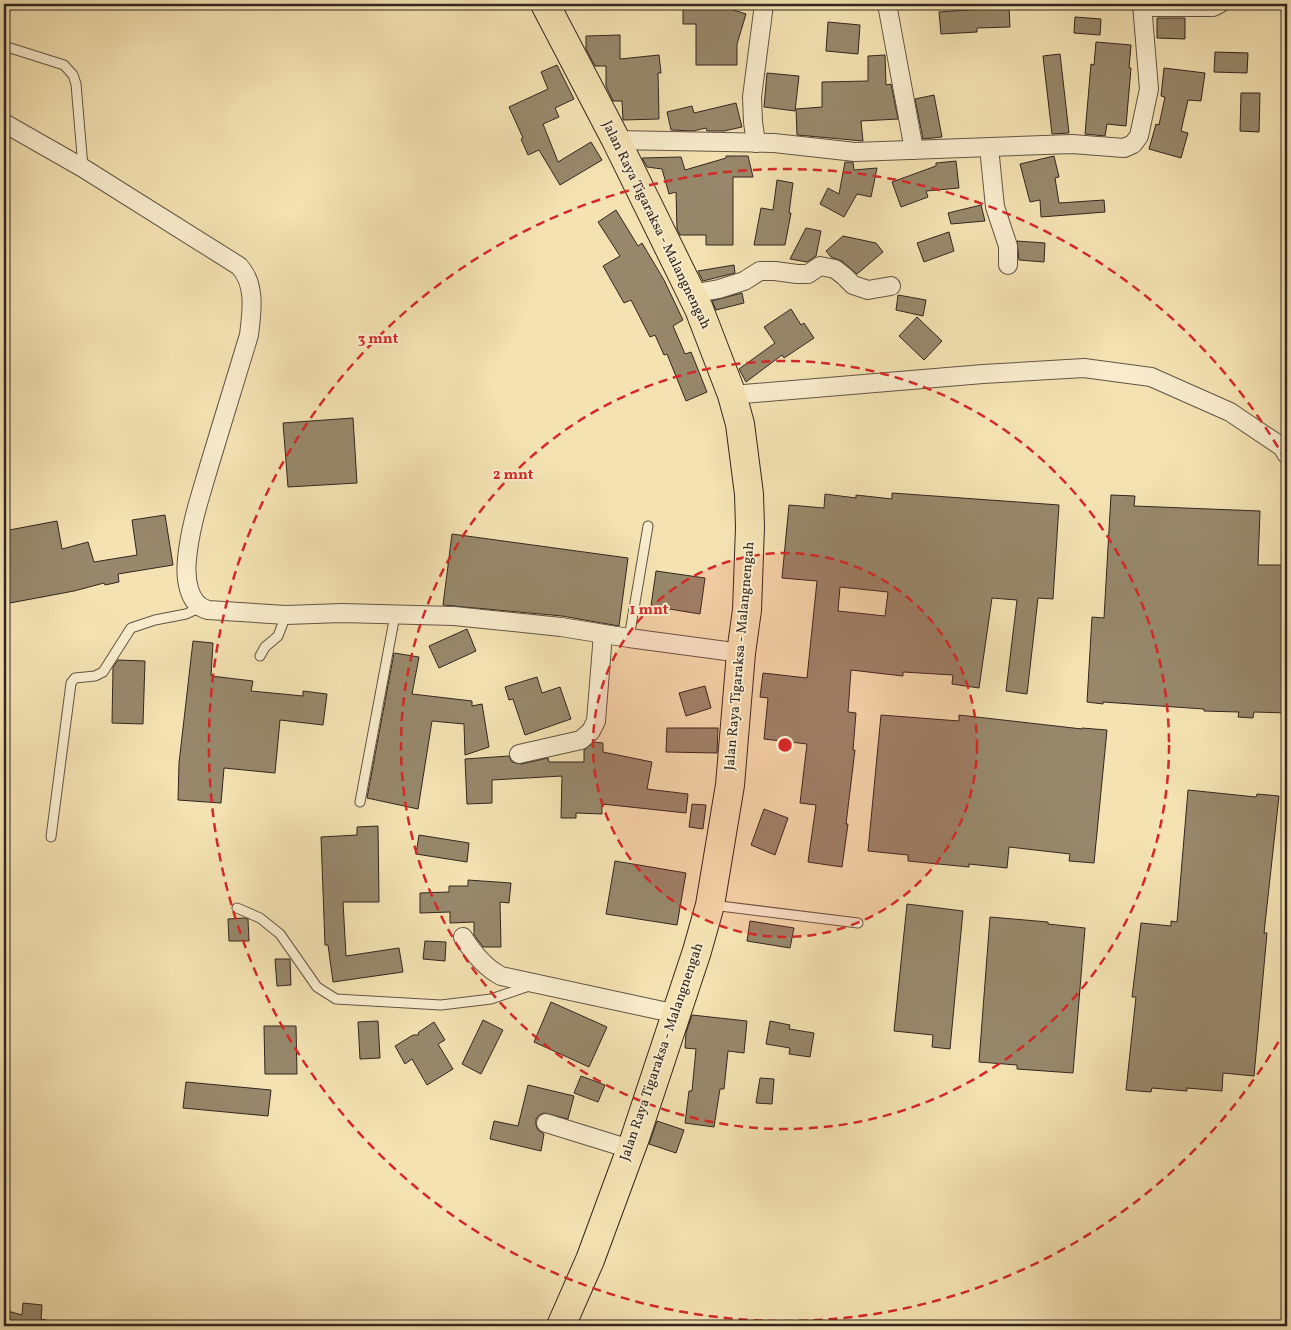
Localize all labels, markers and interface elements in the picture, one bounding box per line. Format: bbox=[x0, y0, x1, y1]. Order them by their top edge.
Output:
street label: Jalan Raya Tigaraksa - Malangnengah bbox=[597, 118, 715, 332]
text: 3 mnt bbox=[358, 329, 399, 350]
text: 2 mnt bbox=[493, 465, 534, 486]
street label: Jalan Raya Tigaraksa - Malangnengah bbox=[721, 541, 759, 771]
text: 1 mnt bbox=[630, 600, 669, 621]
centre of rings bbox=[776, 736, 794, 754]
street label: Jalan Raya Tigaraksa - Malangnengah bbox=[616, 940, 708, 1164]

